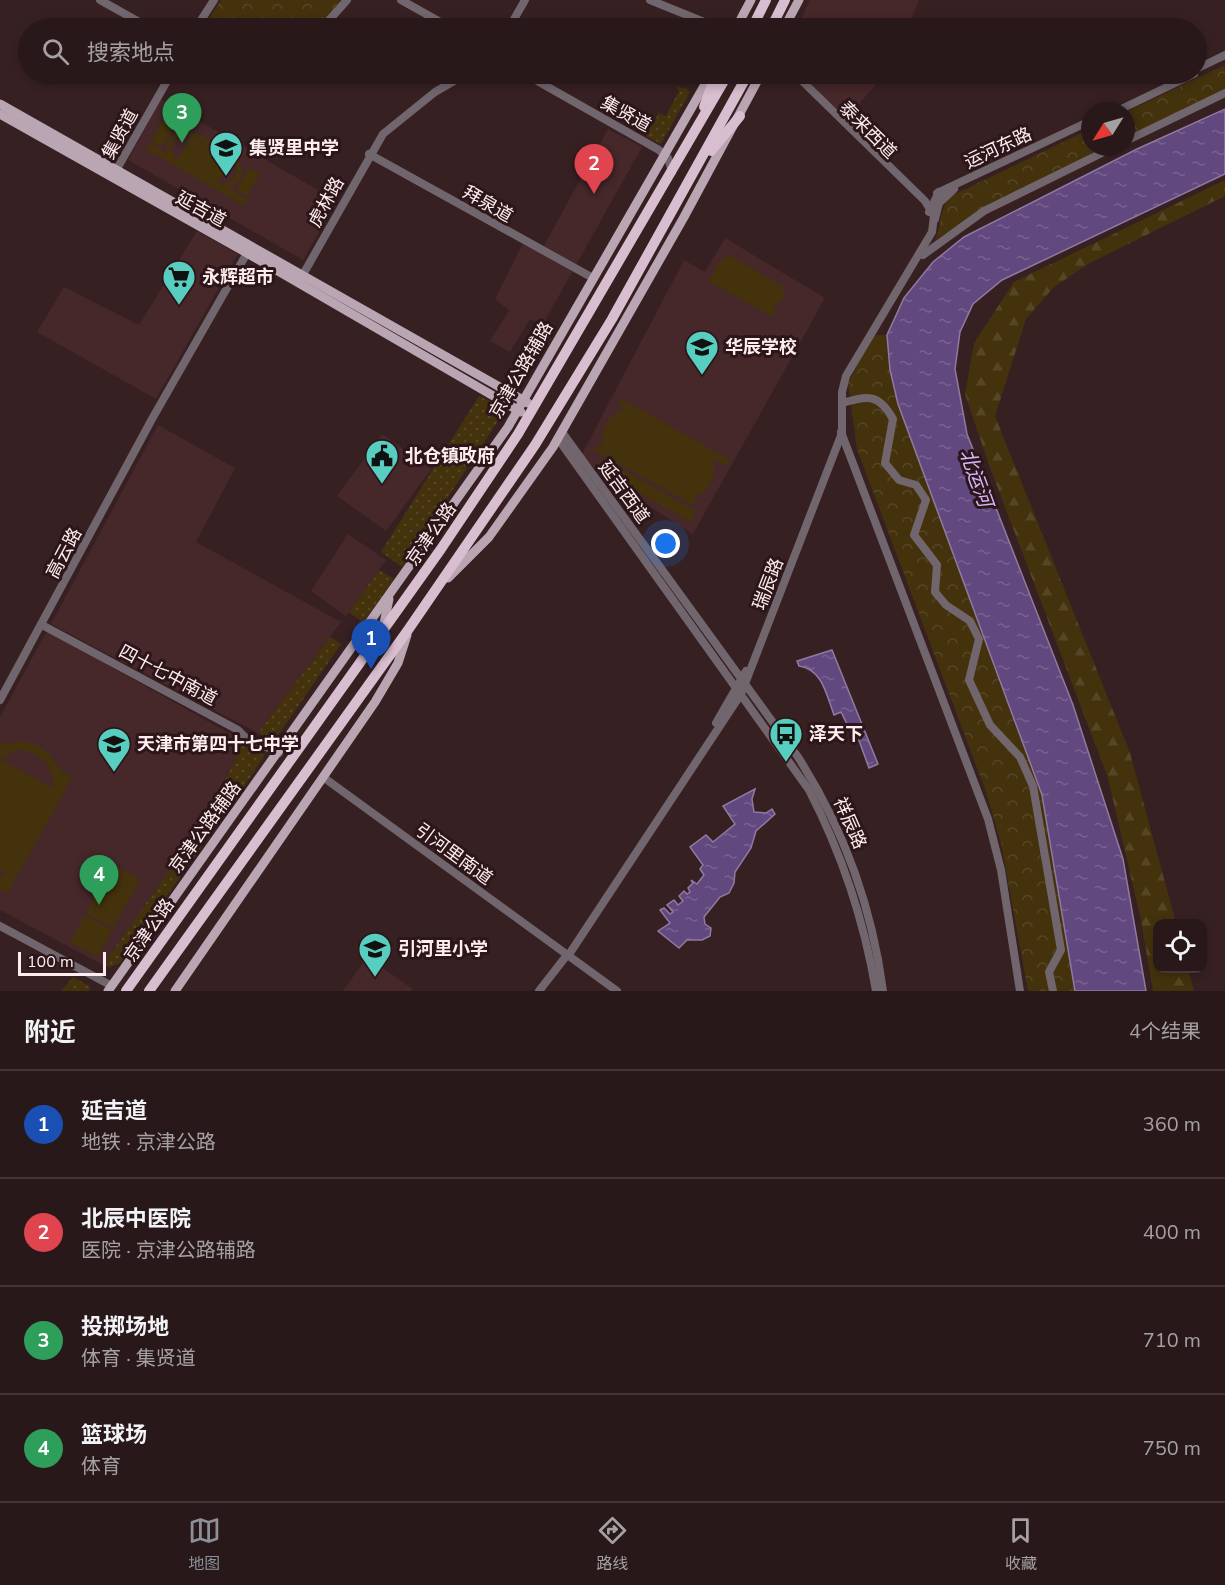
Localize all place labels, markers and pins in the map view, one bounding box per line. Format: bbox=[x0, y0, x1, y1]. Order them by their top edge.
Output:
pin: 3 bbox=[162, 94, 201, 143]
school or university icon: 集贤里中学 bbox=[208, 130, 244, 177]
place label: 集贤里中学 bbox=[249, 136, 339, 160]
pin: 2 bbox=[574, 144, 614, 194]
supermarket icon: 永辉超市 bbox=[161, 259, 197, 306]
place label: 永辉超市 bbox=[202, 265, 274, 289]
school or university icon: 华辰学校 bbox=[684, 329, 720, 376]
place label: 华辰学校 bbox=[725, 335, 797, 359]
public building icon: 北仓镇政府 bbox=[364, 438, 400, 485]
place label: 北仓镇政府 bbox=[405, 444, 495, 468]
pin: 1 bbox=[352, 620, 391, 669]
bus stop icon: 泽天下 bbox=[768, 716, 804, 763]
place label: 泽天下 bbox=[809, 722, 863, 746]
school or university icon: 天津市第四十七中学 bbox=[96, 726, 132, 773]
place label: 天津市第四十七中学 bbox=[137, 732, 299, 756]
pin: 4 bbox=[80, 856, 118, 905]
school or university icon: 引河里小学 bbox=[357, 931, 393, 978]
place label: 引河里小学 bbox=[398, 937, 488, 961]

